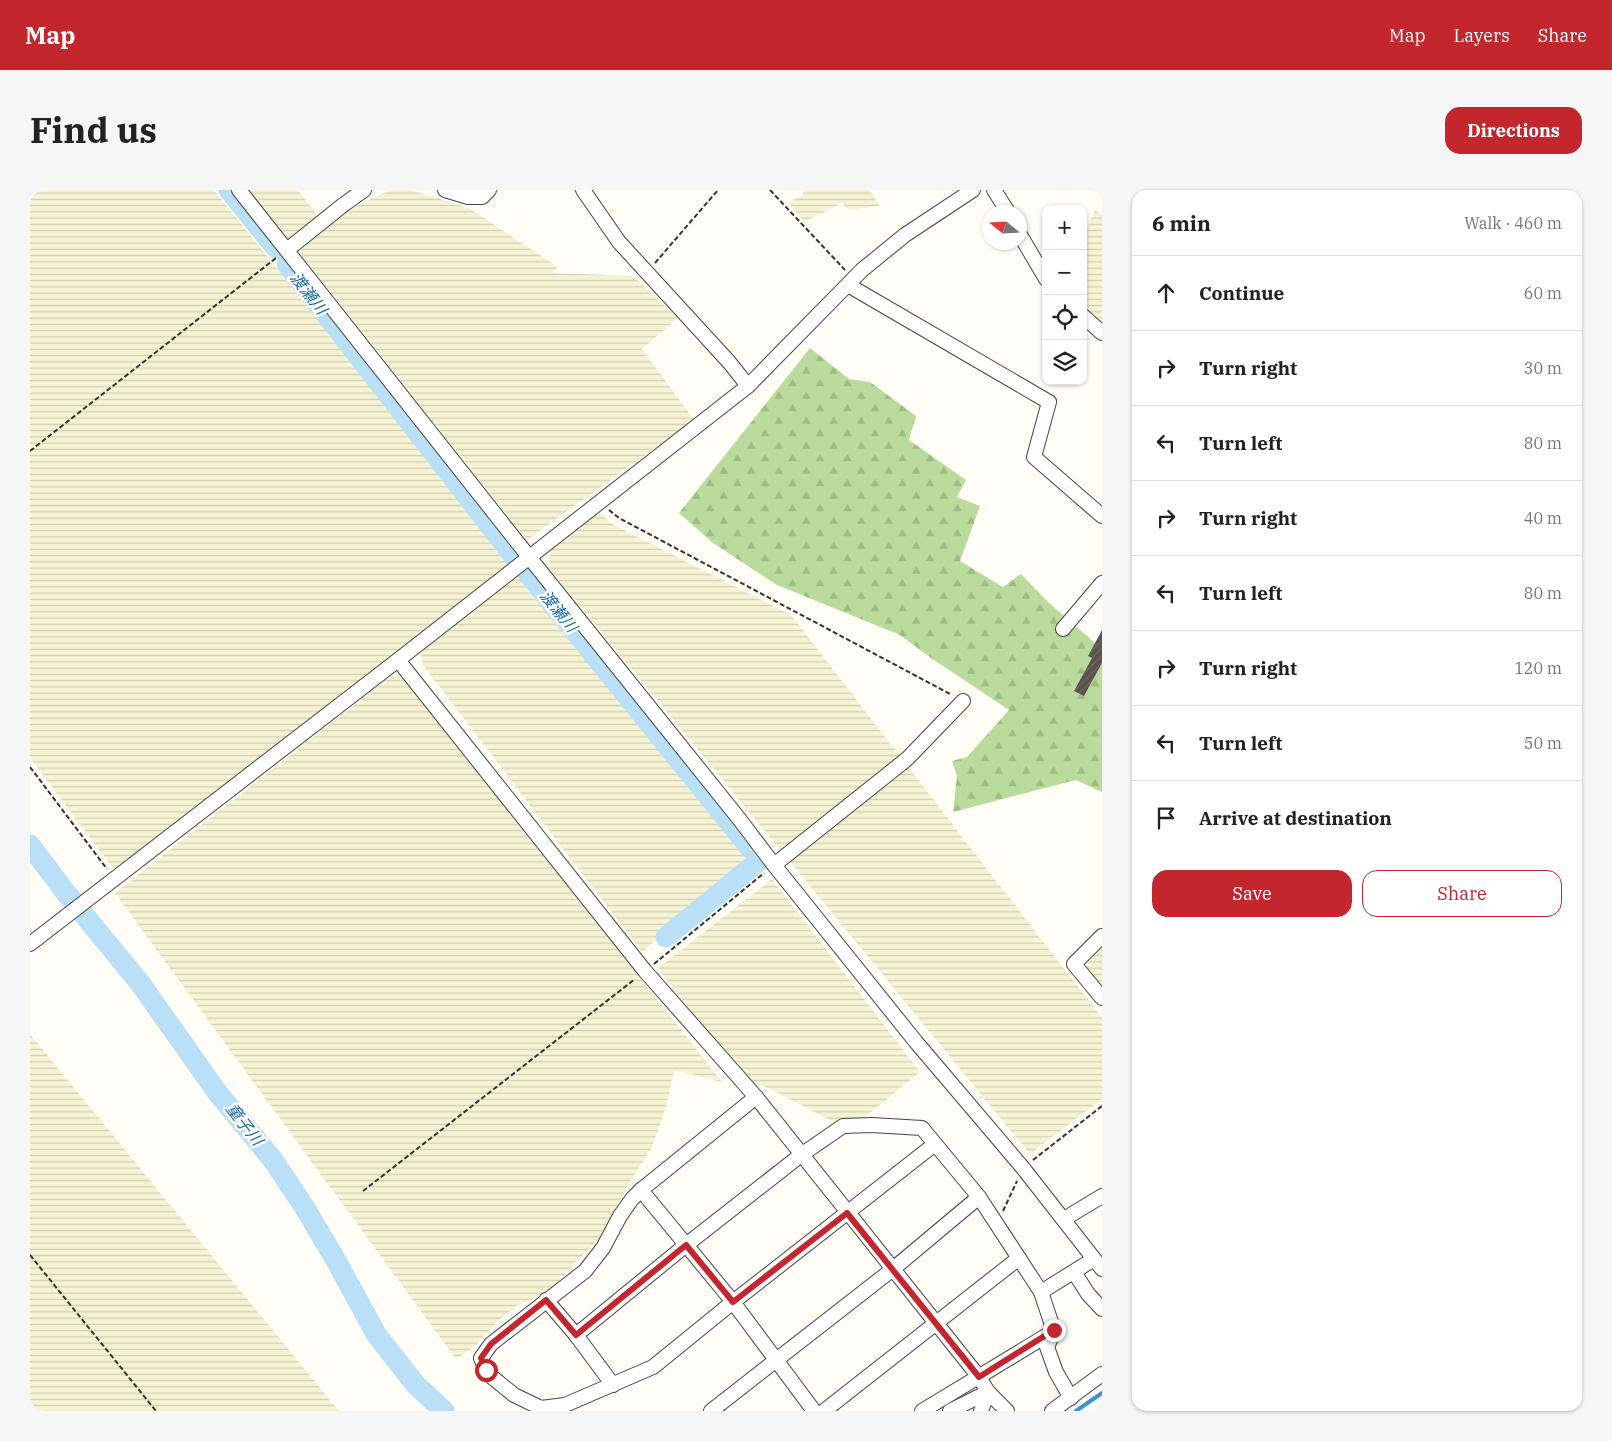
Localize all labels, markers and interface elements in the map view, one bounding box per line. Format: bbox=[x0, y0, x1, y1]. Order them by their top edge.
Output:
text: Map bbox=[25, 19, 75, 51]
text: Map bbox=[1389, 24, 1426, 47]
text: Layers bbox=[1454, 24, 1510, 47]
text: Share bbox=[1538, 24, 1587, 47]
text: Find us bbox=[30, 107, 157, 153]
button: Directions bbox=[1445, 107, 1582, 154]
north arrow bbox=[982, 205, 1027, 250]
map controls bbox=[1042, 205, 1087, 385]
button: + bbox=[1042, 205, 1087, 250]
text: 6 min bbox=[1152, 209, 1211, 237]
text: Walk · 460 m bbox=[1464, 213, 1562, 233]
button: − bbox=[1042, 250, 1087, 295]
water label: 渡瀬川 bbox=[286, 268, 333, 320]
icon: ahead bbox=[1152, 279, 1180, 307]
text: Continue bbox=[1199, 281, 1284, 305]
text: 60 m bbox=[1524, 283, 1562, 303]
button: locate bbox=[1042, 295, 1087, 340]
button: layers bbox=[1042, 340, 1087, 385]
icon: right bbox=[1152, 354, 1180, 382]
text: Turn right bbox=[1199, 356, 1297, 380]
text: 30 m bbox=[1524, 358, 1562, 378]
icon: left bbox=[1152, 429, 1180, 457]
text: Turn left bbox=[1199, 431, 1282, 455]
text: 80 m bbox=[1524, 433, 1562, 453]
icon: right bbox=[1152, 504, 1180, 532]
text: Turn right bbox=[1199, 506, 1297, 530]
text: 40 m bbox=[1524, 508, 1562, 528]
icon: left bbox=[1152, 579, 1180, 607]
text: Turn left bbox=[1199, 581, 1282, 605]
text: 80 m bbox=[1524, 583, 1562, 603]
water label: 渡瀬川 bbox=[536, 586, 583, 637]
icon: right bbox=[1152, 654, 1180, 682]
text: Turn right bbox=[1199, 656, 1297, 680]
text: 120 m bbox=[1514, 658, 1562, 678]
icon: left bbox=[1152, 729, 1180, 757]
text: Turn left bbox=[1199, 731, 1282, 755]
text: 50 m bbox=[1524, 733, 1562, 753]
icon: arrive bbox=[1152, 804, 1180, 832]
text: Arrive at destination bbox=[1199, 806, 1392, 830]
button: Save bbox=[1152, 870, 1352, 917]
button: Share bbox=[1362, 870, 1562, 917]
water label: 童子川 bbox=[222, 1099, 269, 1151]
route end bbox=[1043, 1319, 1066, 1342]
route start bbox=[475, 1359, 498, 1382]

